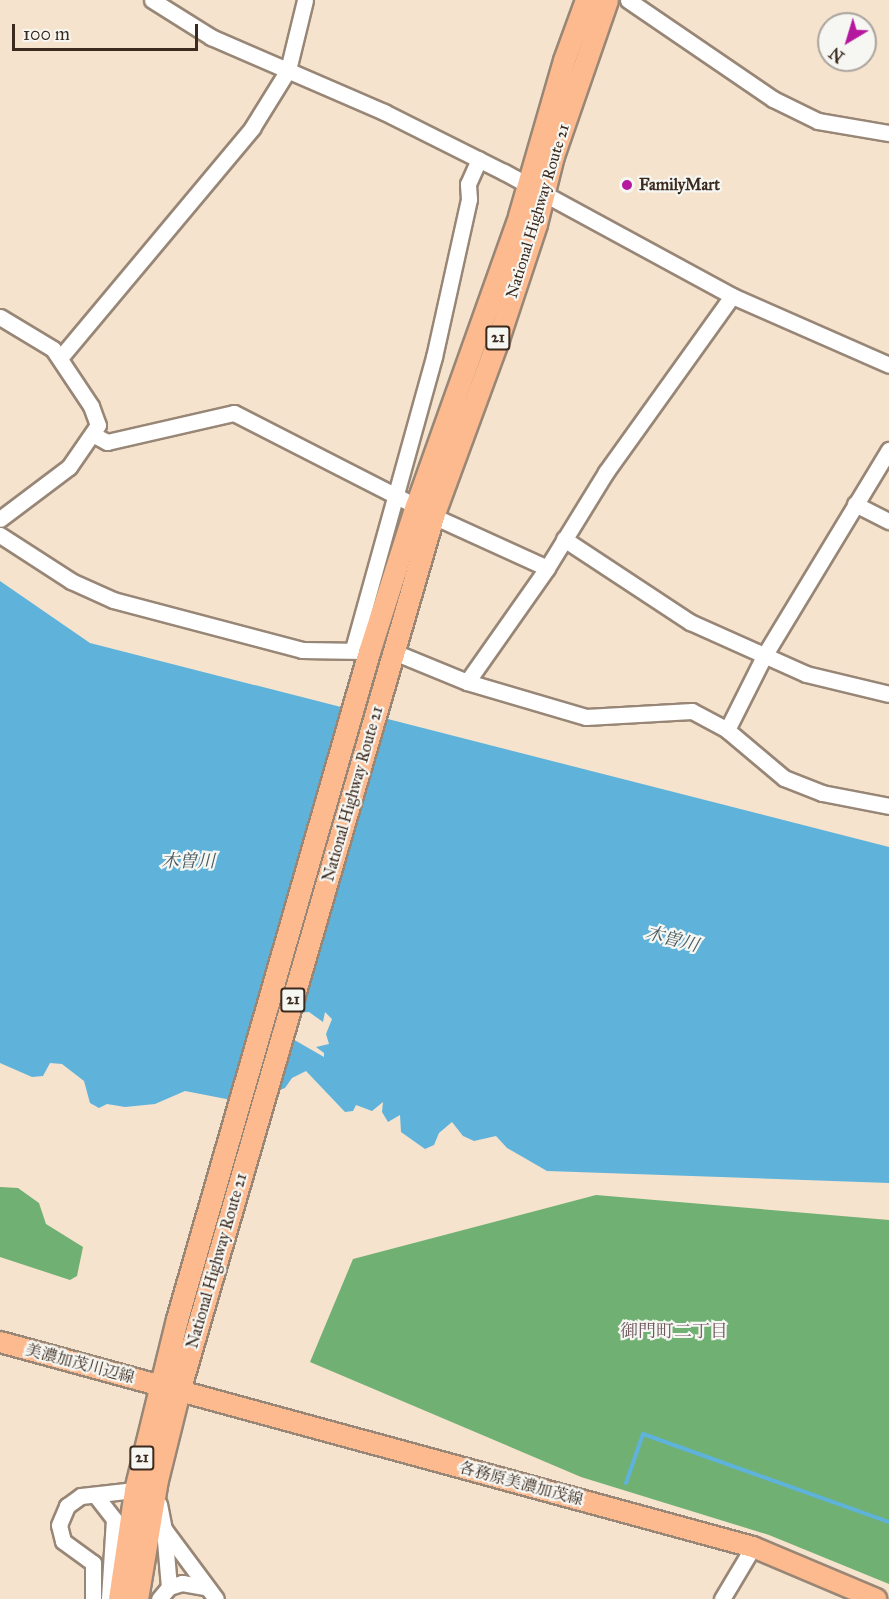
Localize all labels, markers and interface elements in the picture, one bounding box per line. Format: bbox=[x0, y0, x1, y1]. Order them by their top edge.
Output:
scale bar bbox=[15, 12, 201, 50]
north arrow bbox=[817, 12, 877, 72]
text: 100 m bbox=[23, 23, 70, 45]
text: N bbox=[826, 43, 848, 67]
street label: National Highway Route 21 bbox=[502, 121, 574, 301]
place label: FamilyMart bbox=[639, 175, 720, 195]
marker: FamilyMart bbox=[620, 178, 634, 192]
road number: 21 bbox=[484, 326, 512, 350]
street label: National Highway Route 21 bbox=[319, 704, 387, 884]
water label: 木曽川 bbox=[161, 850, 215, 872]
water label: 木曽川 bbox=[643, 922, 701, 956]
road number: 21 bbox=[280, 988, 306, 1012]
street label: National Highway Route 21 bbox=[183, 1171, 251, 1351]
district label: 御門町二丁目 bbox=[620, 1320, 728, 1342]
street label: 美濃加茂川辺線 bbox=[23, 1340, 137, 1388]
road number: 21 bbox=[128, 1446, 156, 1470]
street label: 各務原美濃加茂線 bbox=[457, 1458, 585, 1510]

